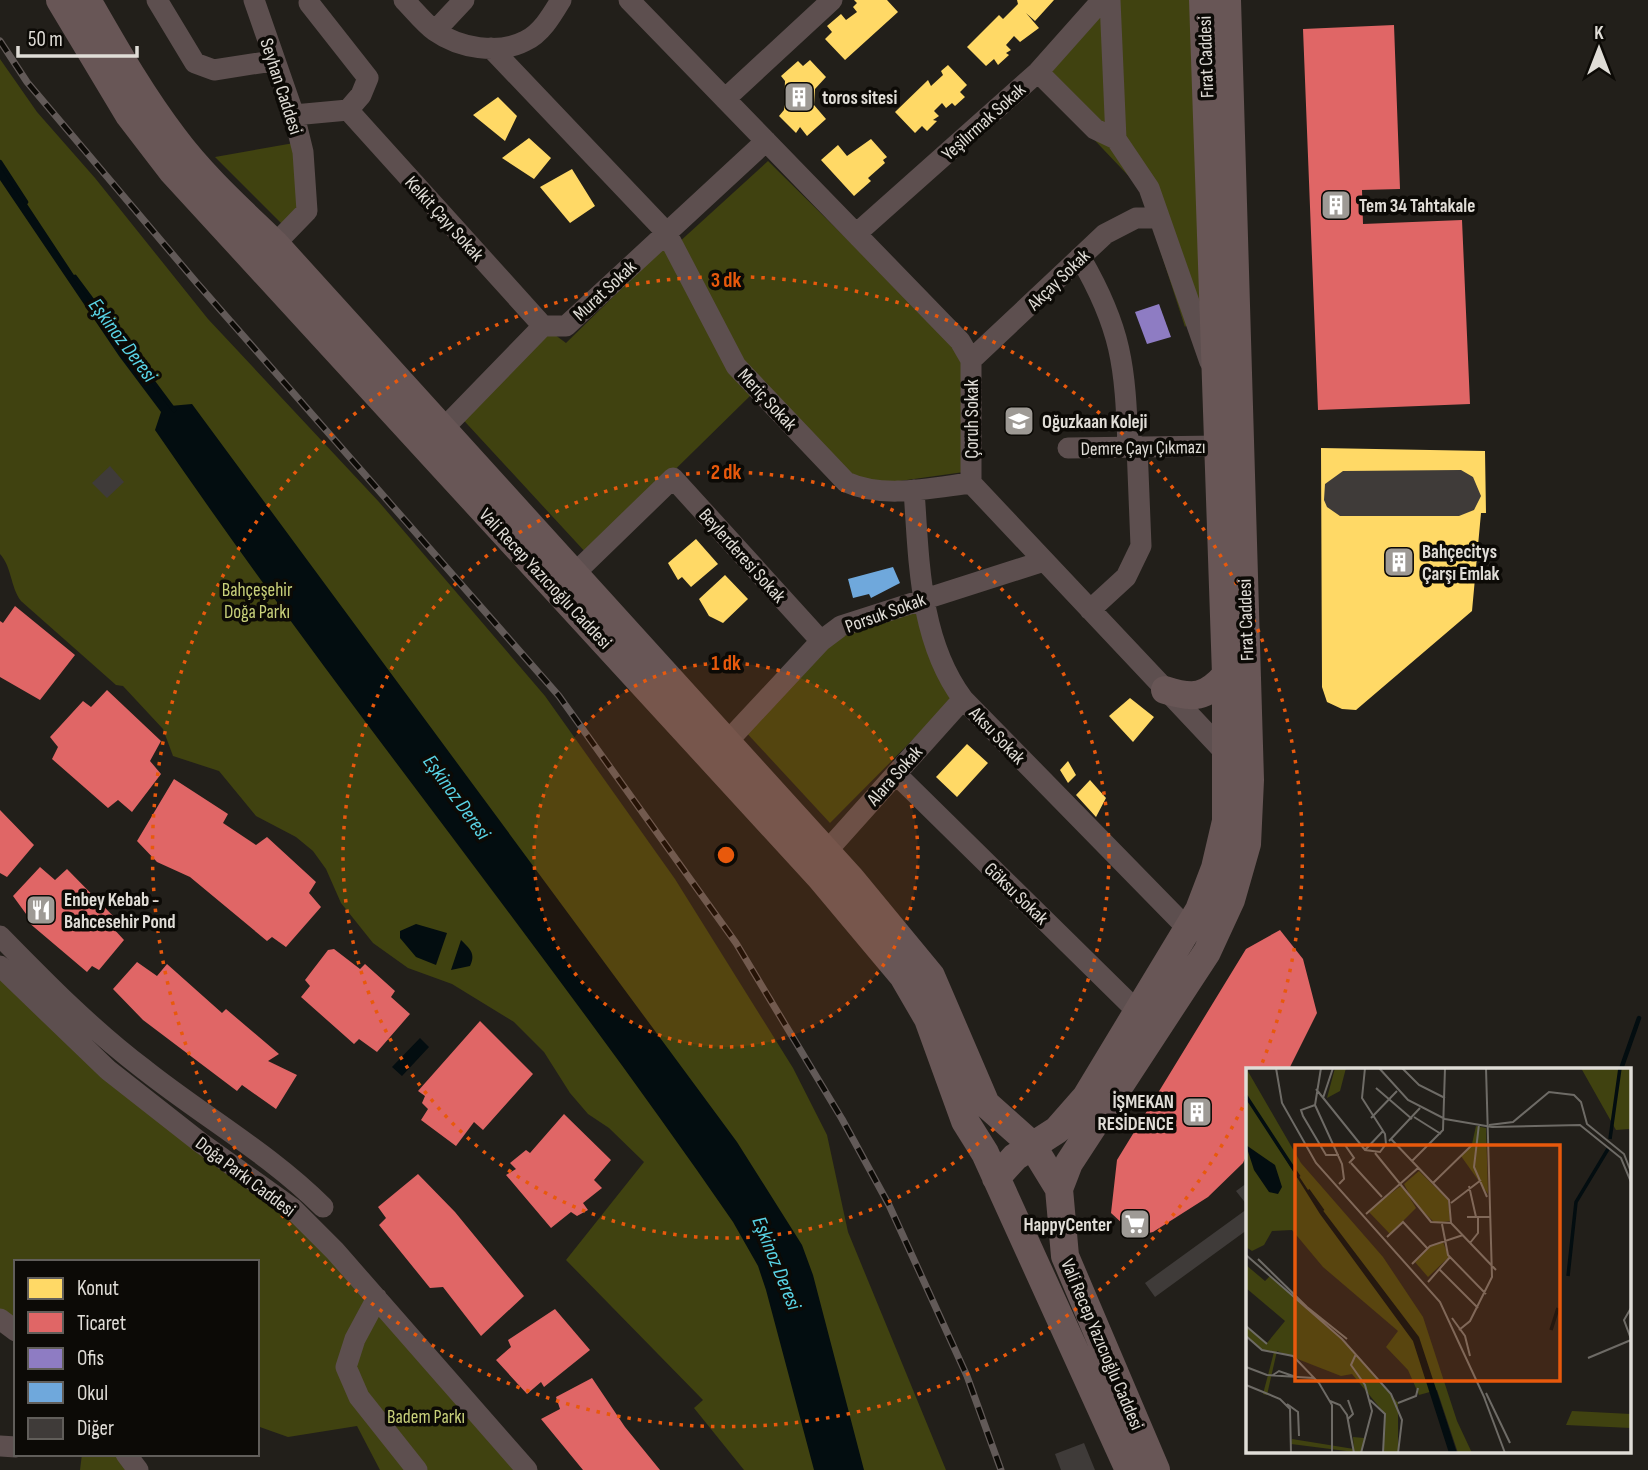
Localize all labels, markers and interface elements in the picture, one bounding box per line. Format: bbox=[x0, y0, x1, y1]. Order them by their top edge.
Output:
scale bar bbox=[18, 14, 136, 58]
north arrow bbox=[1564, 14, 1634, 84]
street label: Fırat Caddesi bbox=[1194, 16, 1219, 98]
text: K bbox=[1594, 22, 1604, 45]
text: 50 m bbox=[28, 27, 63, 52]
street label: Seyhan Caddesi bbox=[254, 36, 307, 137]
street label: Yeşilırmak Sokak bbox=[937, 78, 1031, 166]
building icon: toros sitesi bbox=[782, 80, 816, 114]
place label: toros sitesi bbox=[822, 87, 897, 110]
street label: Kelkit Çayı Sokak bbox=[400, 172, 489, 267]
building icon: Tem 34 Tahtakale bbox=[1319, 188, 1353, 222]
place label: Tem 34 Tahtakale bbox=[1359, 195, 1475, 218]
street label: Akçay Sokak bbox=[1022, 244, 1096, 316]
street label: Murat Sokak bbox=[569, 255, 642, 326]
text: 3 dk bbox=[711, 268, 741, 293]
water label: Eşkinoz Deresi bbox=[83, 293, 163, 388]
street label: Meriç Sokak bbox=[732, 364, 802, 436]
street label: Çoruh Sokak bbox=[961, 379, 984, 459]
school or university icon: Oğuzkaan Koleji bbox=[1002, 404, 1036, 438]
place label: Oğuzkaan Koleji bbox=[1042, 411, 1147, 434]
street label: Demre Çayı Çıkmazı bbox=[1080, 436, 1206, 461]
text: 2 dk bbox=[711, 460, 741, 485]
street label: Vali Recep Yazıcıoğlu Caddesi bbox=[474, 504, 616, 654]
street label: Beylerderesi Sokak bbox=[693, 504, 791, 609]
place label: Bahçecitys Çarşı Emlak bbox=[1422, 541, 1500, 586]
building icon: Bahçecitys Çarşı Emlak bbox=[1382, 545, 1416, 579]
park label: Bahçeşehir Doğa Parkı bbox=[222, 579, 293, 624]
street label: Fırat Caddesi bbox=[1234, 579, 1259, 661]
street label: Porsuk Sokak bbox=[842, 588, 930, 639]
text: 1 dk bbox=[711, 651, 741, 676]
street label: Aksu Sokak bbox=[963, 702, 1030, 770]
street label: Alara Sokak bbox=[862, 741, 928, 811]
water label: Eşkinoz Deresi bbox=[417, 750, 496, 845]
centre of rings bbox=[714, 843, 738, 867]
street label: Göksu Sokak bbox=[979, 858, 1053, 931]
place label: Enbey Kebab - Bahcesehir Pond bbox=[64, 889, 176, 934]
restaurant icon: Enbey Kebab - Bahcesehir Pond bbox=[24, 893, 58, 927]
inset map bbox=[1246, 1068, 1630, 1452]
place label: İŞMEKAN RESİDENCE bbox=[1097, 1091, 1174, 1136]
building icon: İŞMEKAN RESİDENCE bbox=[1180, 1095, 1214, 1129]
street label: Doğa Parkı Caddesi bbox=[191, 1132, 300, 1222]
supermarket icon: HappyCenter bbox=[1118, 1207, 1152, 1241]
water label: Eşkinoz Deresi bbox=[746, 1213, 807, 1315]
place label: HappyCenter bbox=[1023, 1214, 1112, 1237]
street label: Vali Recep Yazıcıoğlu Caddesi bbox=[1055, 1256, 1148, 1434]
legend bbox=[14, 1260, 259, 1456]
text: Konut bbox=[77, 1276, 119, 1301]
text: Ticaret bbox=[77, 1311, 126, 1336]
text: Ofis bbox=[77, 1346, 104, 1371]
text: Okul bbox=[77, 1381, 108, 1406]
park label: Badem Parkı bbox=[387, 1406, 465, 1429]
text: Diğer bbox=[77, 1416, 114, 1441]

